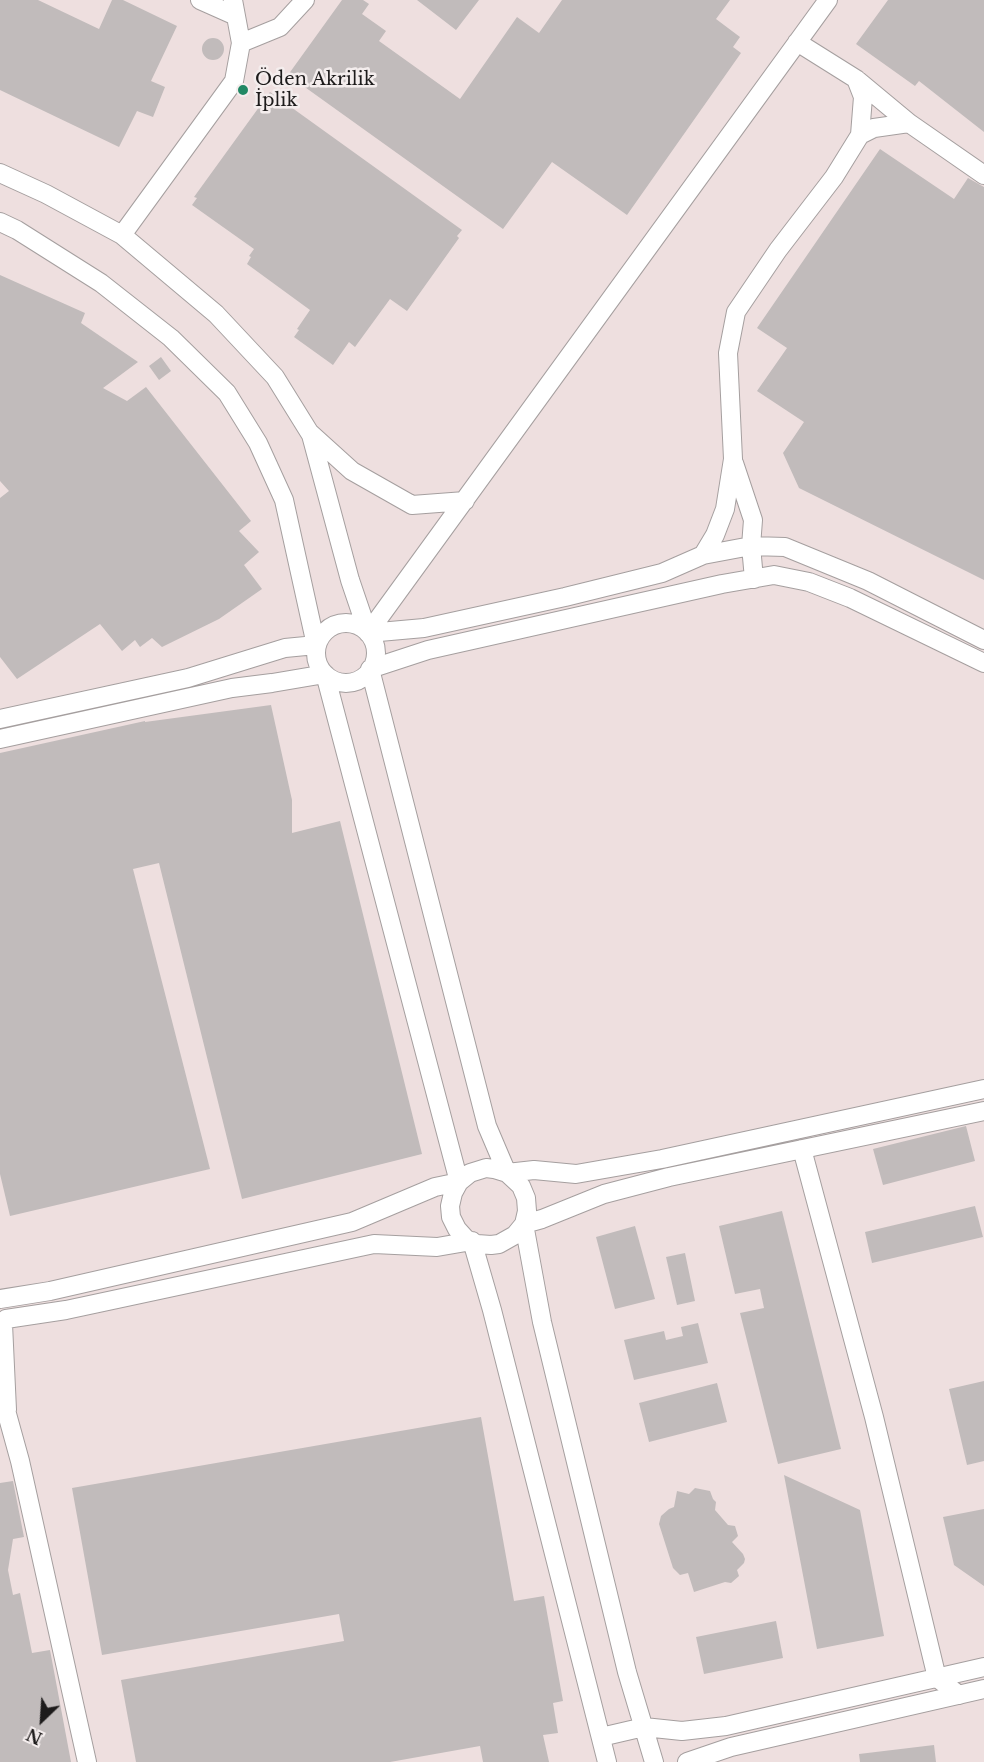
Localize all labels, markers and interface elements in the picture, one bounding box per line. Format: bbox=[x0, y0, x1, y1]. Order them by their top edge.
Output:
place label: Öden Akrilik İplik bbox=[255, 69, 375, 112]
marker: Öden Akrilik İplik bbox=[236, 83, 250, 97]
north arrow bbox=[12, 1690, 72, 1750]
text: N bbox=[23, 1724, 45, 1749]

